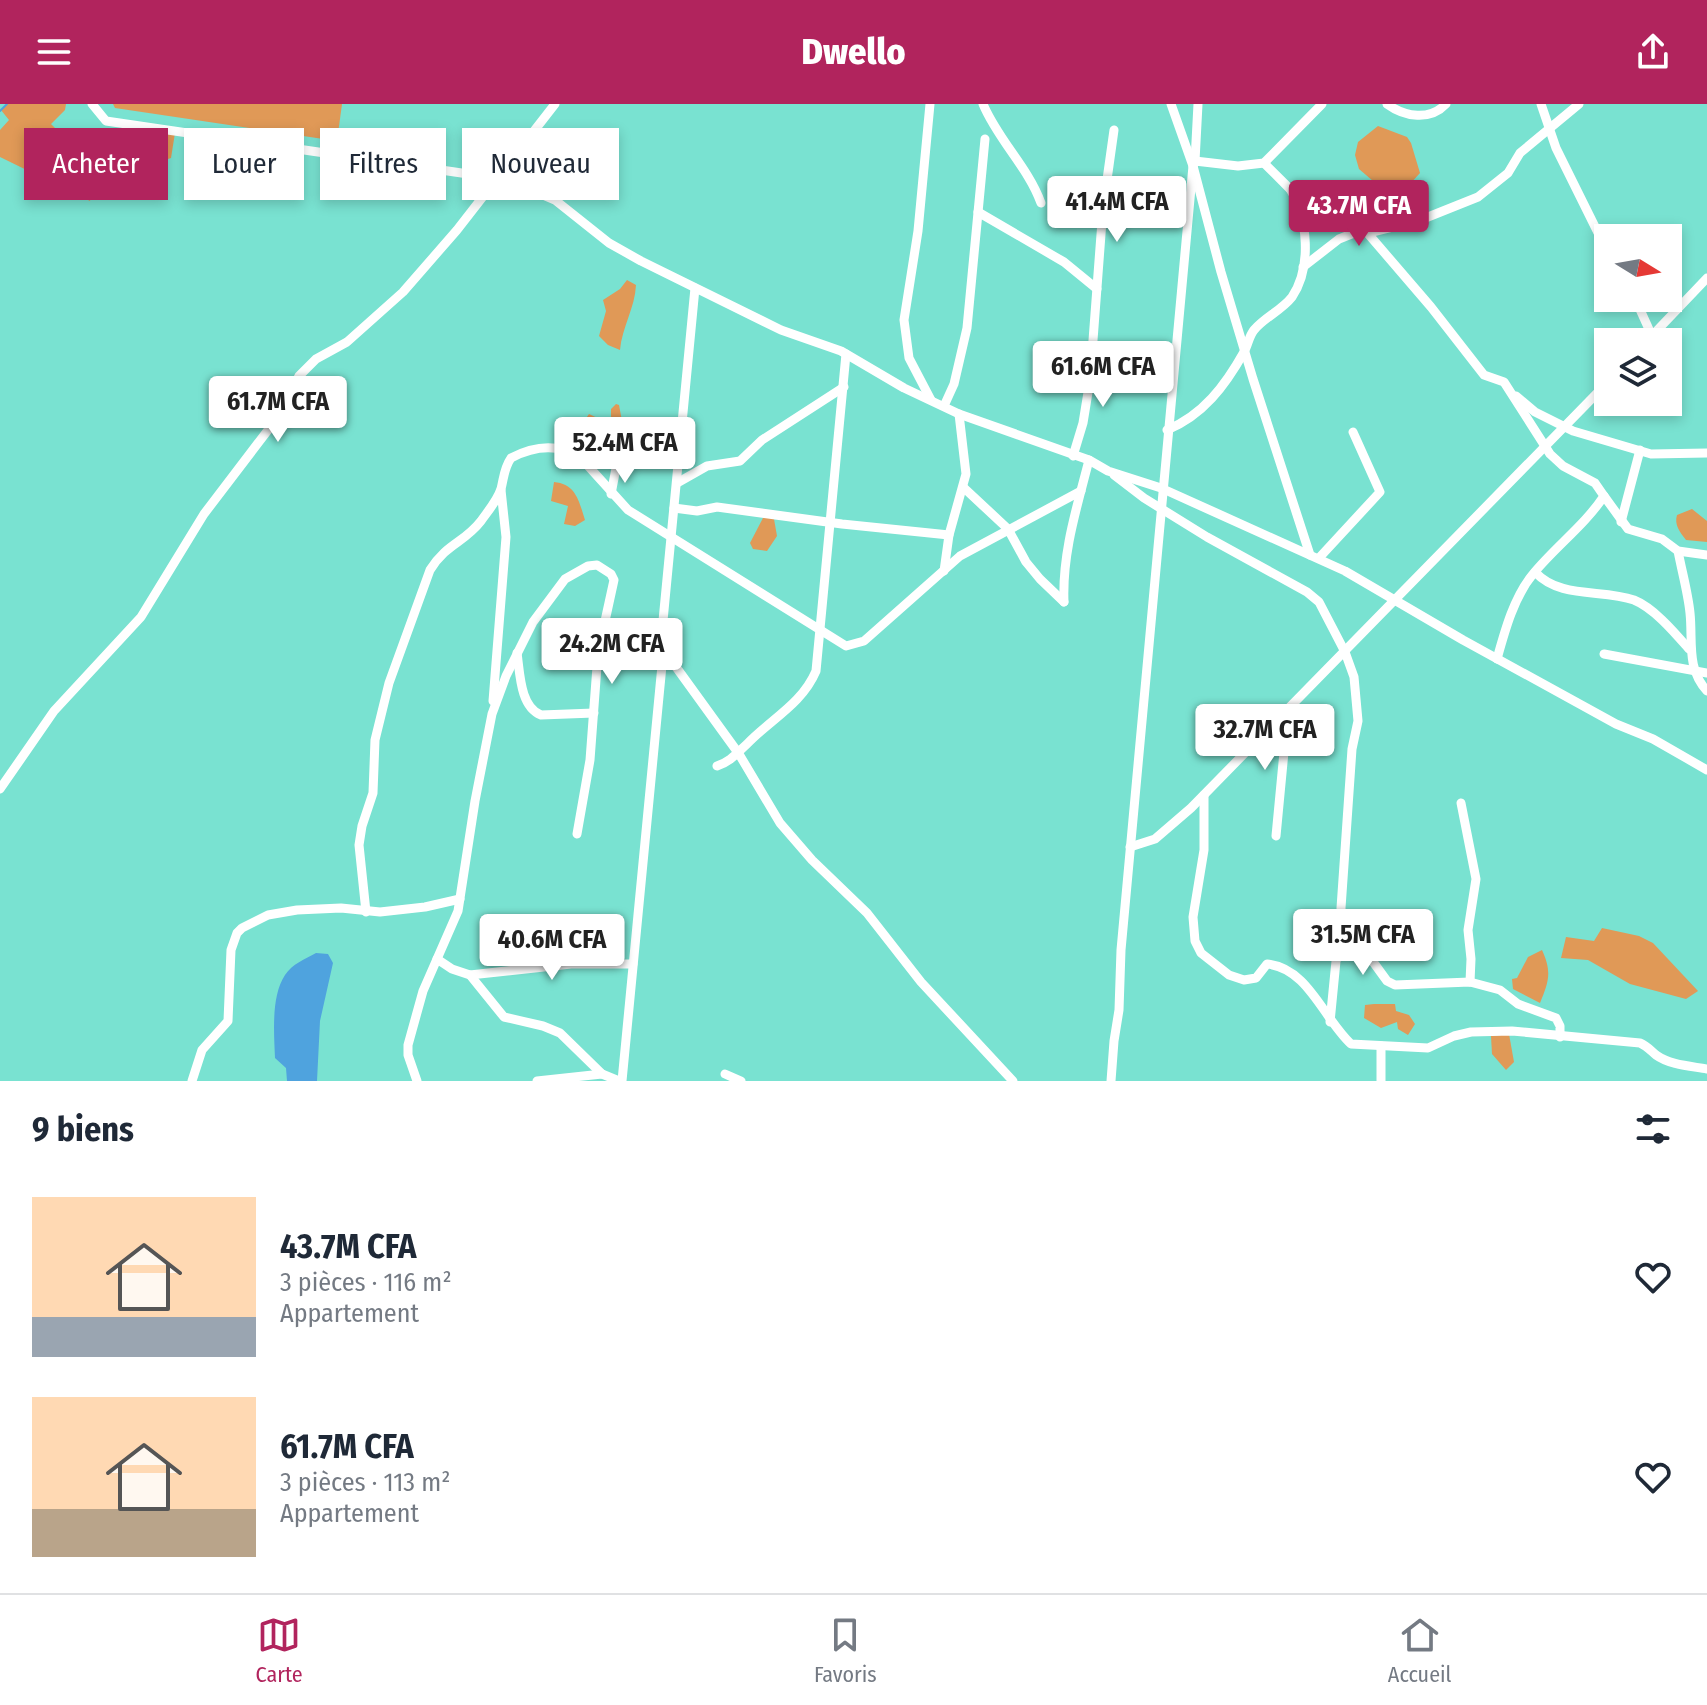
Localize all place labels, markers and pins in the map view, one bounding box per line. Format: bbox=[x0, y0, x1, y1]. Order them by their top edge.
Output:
pin: 41.4M CFA bbox=[1025, 176, 1209, 244]
pin: 43.7M CFA bbox=[1267, 180, 1451, 248]
pin: 61.6M CFA bbox=[1011, 341, 1195, 409]
pin: 61.7M CFA bbox=[186, 376, 370, 444]
pin: 52.4M CFA bbox=[533, 417, 717, 485]
pin: 24.2M CFA bbox=[520, 618, 704, 686]
pin: 32.7M CFA bbox=[1173, 704, 1357, 772]
pin: 31.5M CFA bbox=[1271, 909, 1455, 977]
pin: 40.6M CFA bbox=[460, 914, 644, 982]

